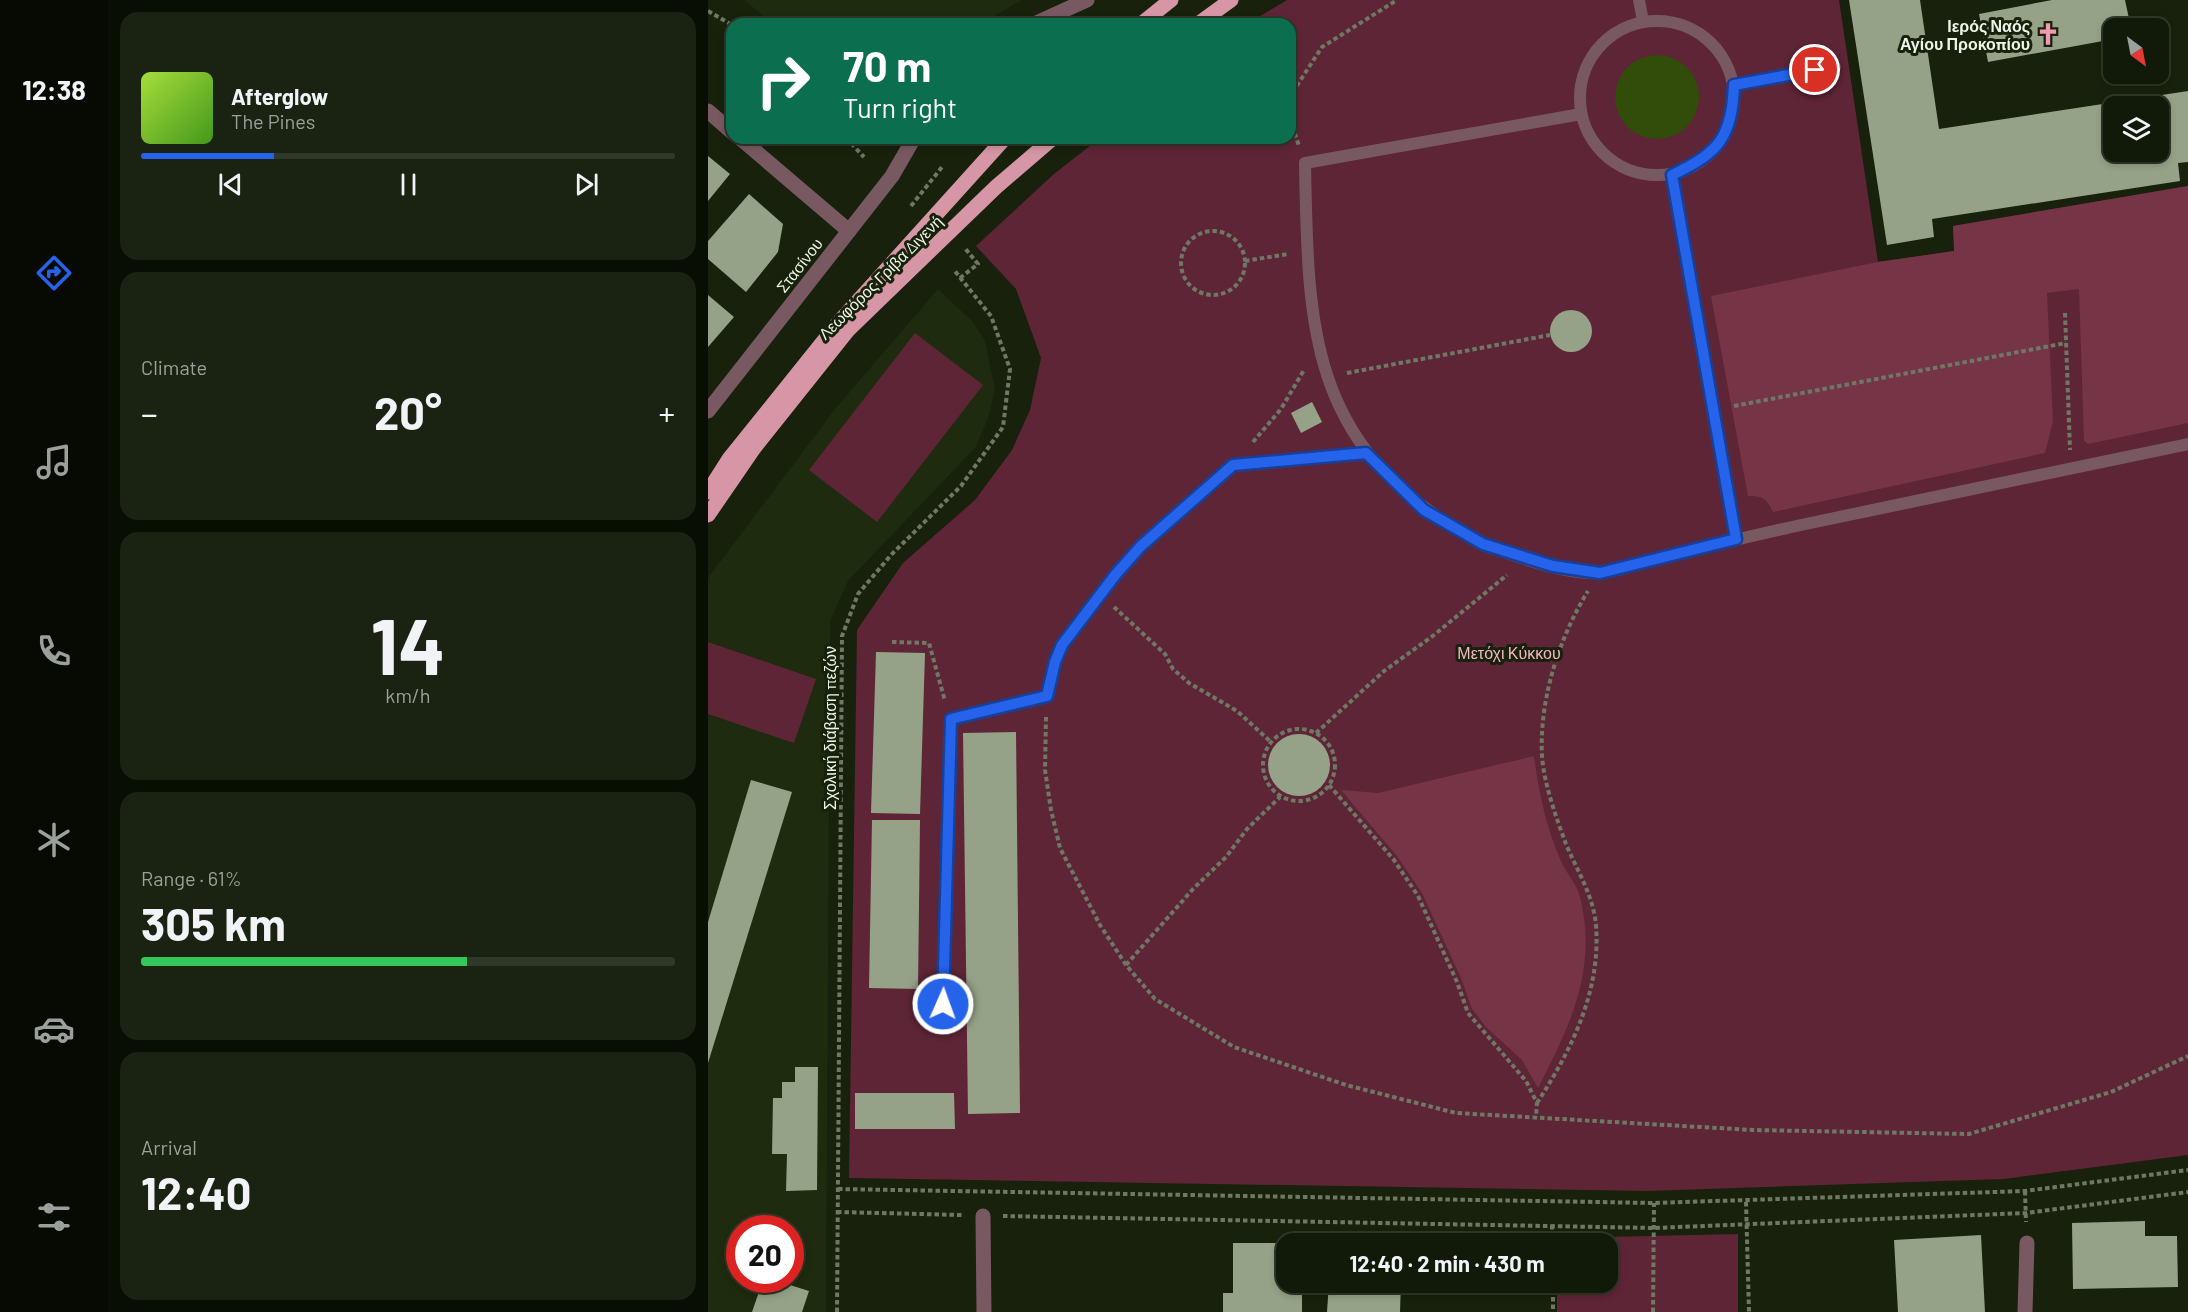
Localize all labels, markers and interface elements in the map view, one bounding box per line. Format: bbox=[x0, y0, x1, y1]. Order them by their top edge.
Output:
place label: Ιερός Ναός Αγίου Προκοπίου bbox=[1900, 16, 2030, 53]
north arrow bbox=[2103, 18, 2169, 84]
map controls bbox=[2103, 18, 2169, 162]
church icon: Ιερός Ναός Αγίου Προκοπίου bbox=[2035, 21, 2061, 47]
text: 70 m bbox=[843, 40, 931, 90]
icon: right bbox=[744, 42, 822, 120]
pin bbox=[1789, 44, 1840, 95]
icon: arrive bbox=[1798, 53, 1831, 86]
text: 12:38 bbox=[22, 73, 86, 105]
text: Afterglow bbox=[231, 83, 328, 109]
text: Turn right bbox=[843, 91, 957, 123]
button: layers bbox=[2103, 96, 2169, 162]
text: The Pines bbox=[231, 109, 315, 133]
icon: previous bbox=[214, 168, 247, 201]
icon: pause bbox=[392, 168, 425, 201]
icon: next bbox=[570, 168, 603, 201]
street label: Λεωφόρος Γρίβα Διγενή bbox=[814, 211, 946, 343]
street label: Στασίνου bbox=[772, 234, 826, 296]
icon: directions bbox=[33, 252, 75, 294]
text: Climate bbox=[141, 355, 207, 379]
text: 20° bbox=[374, 385, 442, 439]
text: − bbox=[141, 393, 158, 433]
text: + bbox=[659, 393, 675, 433]
icon: music bbox=[33, 441, 75, 483]
text: 14 bbox=[371, 597, 445, 691]
icon: phone bbox=[33, 630, 75, 672]
park label: Μετόχι Κύκκου bbox=[1457, 643, 1561, 662]
street label: Σχολική διάβαση πεζών bbox=[820, 646, 840, 810]
text: km/h bbox=[385, 683, 431, 707]
icon: climate bbox=[33, 819, 75, 861]
text: Range · 61% bbox=[141, 866, 242, 890]
text: 305 km bbox=[141, 896, 286, 950]
position arrow bbox=[911, 972, 975, 1036]
icon: car bbox=[33, 1008, 75, 1050]
text: Arrival bbox=[141, 1135, 197, 1159]
text: 12:40 bbox=[141, 1165, 251, 1219]
icon: filters bbox=[33, 1196, 75, 1238]
speed limit sign: 20 bbox=[726, 1215, 804, 1293]
text: 12:40 · 2 min · 430 m bbox=[1349, 1250, 1545, 1276]

